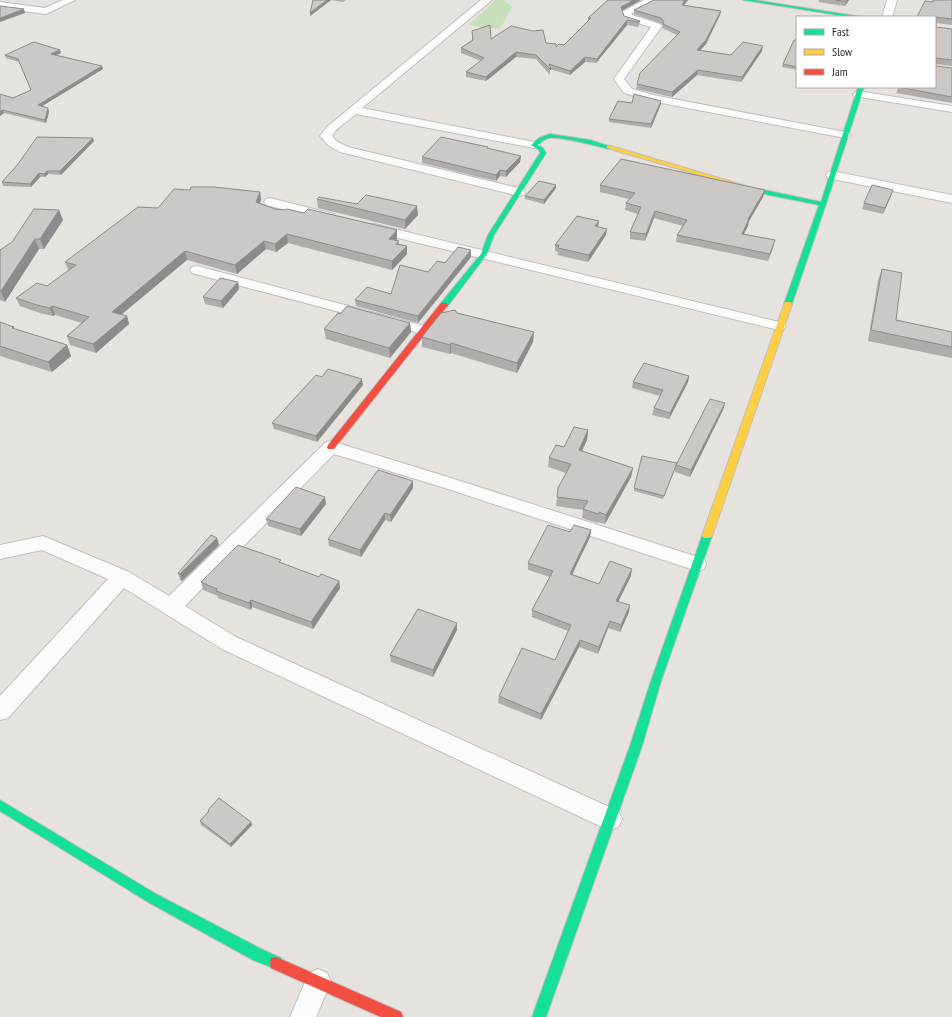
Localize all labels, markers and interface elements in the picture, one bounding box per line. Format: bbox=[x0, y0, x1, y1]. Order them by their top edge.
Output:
legend bbox=[796, 16, 936, 88]
text: Fast bbox=[832, 24, 850, 39]
text: Slow bbox=[832, 44, 853, 59]
text: Jam bbox=[831, 64, 848, 79]

